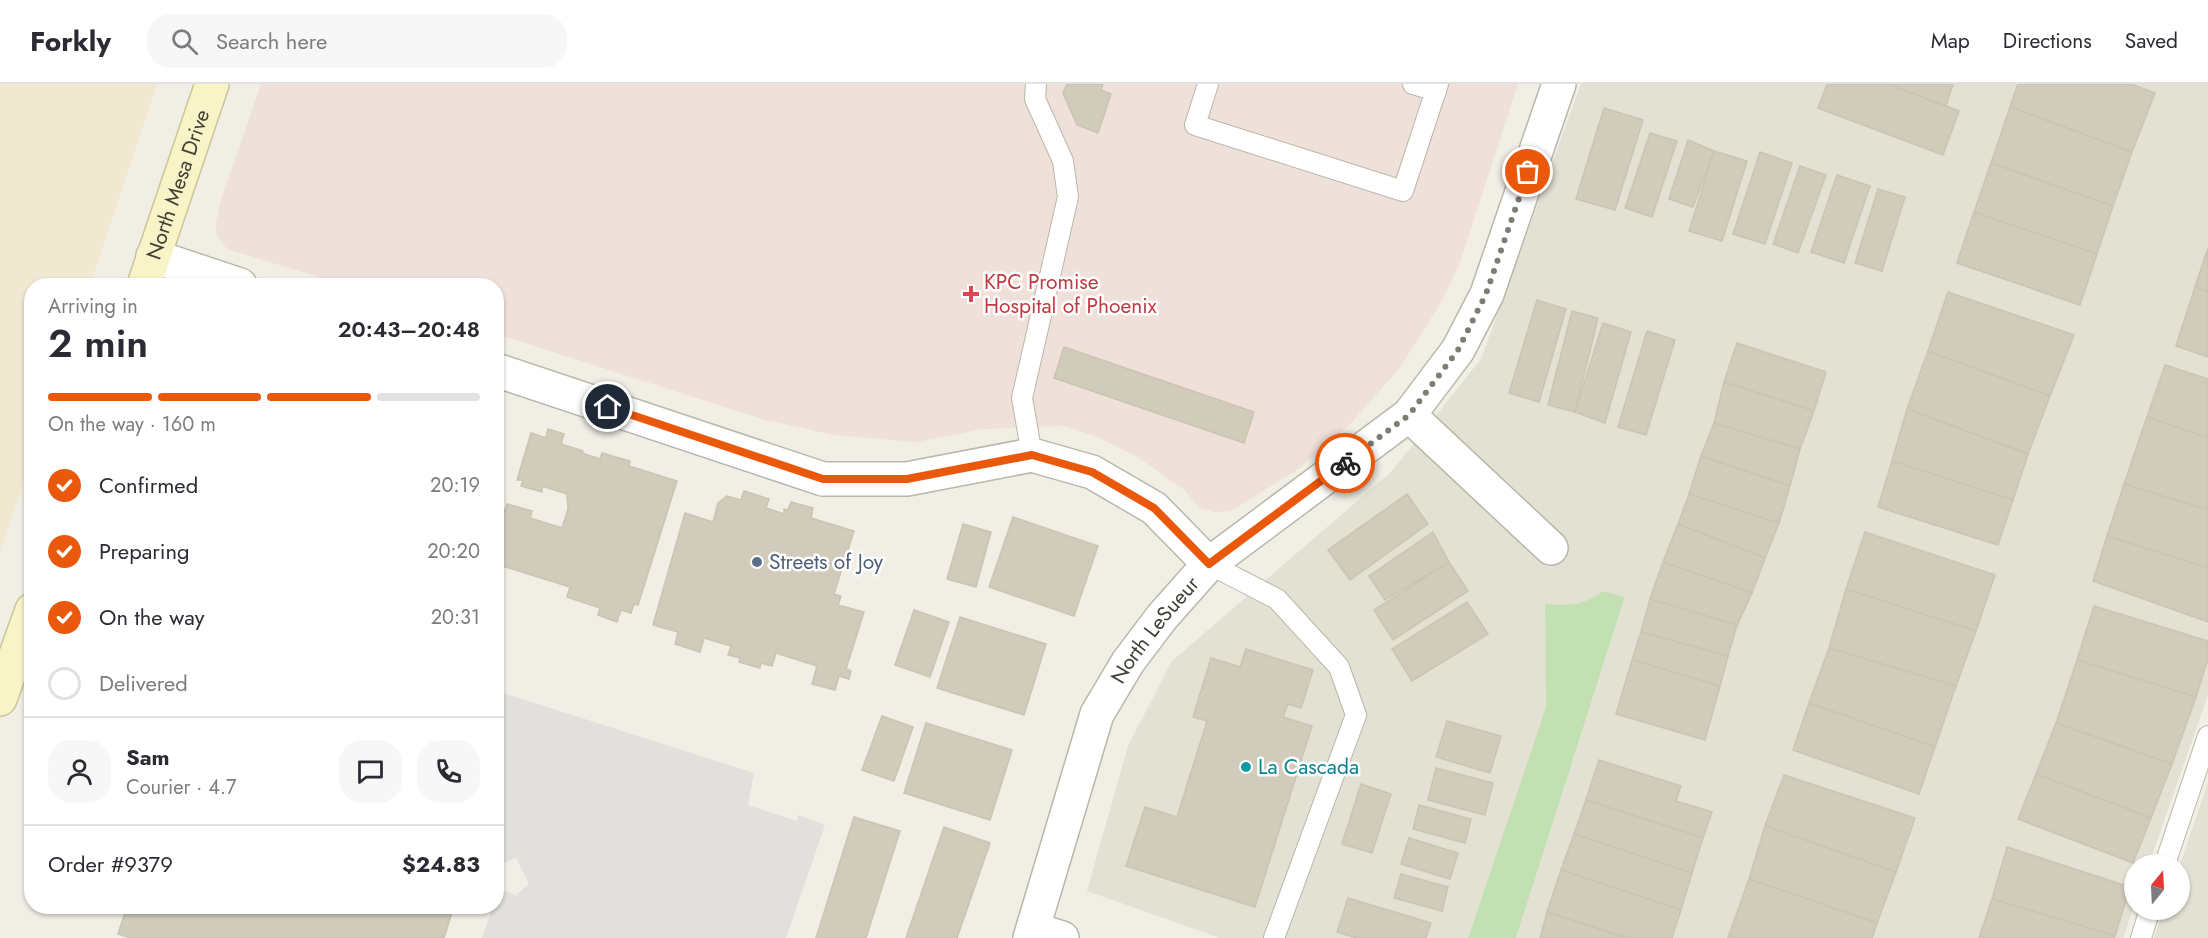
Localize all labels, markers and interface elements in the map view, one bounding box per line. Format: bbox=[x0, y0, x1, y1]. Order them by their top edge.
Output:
search box bbox=[147, 14, 567, 68]
text: Forkly bbox=[30, 21, 111, 62]
icon: search bbox=[168, 25, 201, 58]
text: Search here bbox=[216, 25, 327, 57]
text: Map bbox=[1931, 26, 1970, 56]
text: Directions bbox=[2003, 26, 2092, 56]
text: Saved bbox=[2125, 26, 2178, 56]
street label: North Mesa Drive bbox=[139, 105, 217, 264]
pin bbox=[1502, 146, 1553, 197]
icon: bag bbox=[1511, 155, 1544, 188]
place label: KPC Promise Hospital of Phoenix bbox=[984, 267, 1157, 321]
marker: KPC Promise Hospital of Phoenix bbox=[962, 285, 980, 303]
text: Arriving in bbox=[48, 292, 138, 321]
text: 20:43–20:48 bbox=[338, 313, 480, 345]
text: 2 min bbox=[48, 315, 148, 372]
pin bbox=[582, 381, 633, 432]
icon: home bbox=[591, 390, 624, 423]
text: On the way · 160 m bbox=[48, 410, 216, 439]
courier bbox=[1315, 433, 1375, 493]
icon: bike bbox=[1329, 447, 1362, 480]
icon: check bbox=[48, 469, 81, 502]
text: Confirmed bbox=[99, 469, 198, 501]
text: 20:19 bbox=[430, 471, 480, 500]
icon: check bbox=[48, 535, 81, 568]
text: Preparing bbox=[99, 535, 190, 567]
text: 20:20 bbox=[427, 537, 480, 566]
place label: Streets of Joy bbox=[769, 547, 884, 577]
marker: Streets of Joy bbox=[750, 555, 764, 569]
street label: North LeSueur bbox=[1103, 569, 1207, 689]
icon: check bbox=[48, 601, 81, 634]
text: On the way bbox=[99, 601, 204, 633]
text: 20:31 bbox=[431, 603, 480, 632]
text: Delivered bbox=[99, 667, 188, 699]
button: person bbox=[48, 740, 111, 803]
button: chat bbox=[339, 740, 402, 803]
button: phone bbox=[417, 740, 480, 803]
text: Sam bbox=[126, 741, 170, 773]
place label: La Cascada bbox=[1258, 752, 1359, 782]
marker: La Cascada bbox=[1239, 760, 1253, 774]
text: Courier · 4.7 bbox=[126, 773, 237, 802]
text: Order #9379 bbox=[48, 848, 173, 880]
text: $24.83 bbox=[402, 848, 480, 880]
north arrow bbox=[2124, 854, 2190, 920]
map controls bbox=[2124, 854, 2190, 920]

